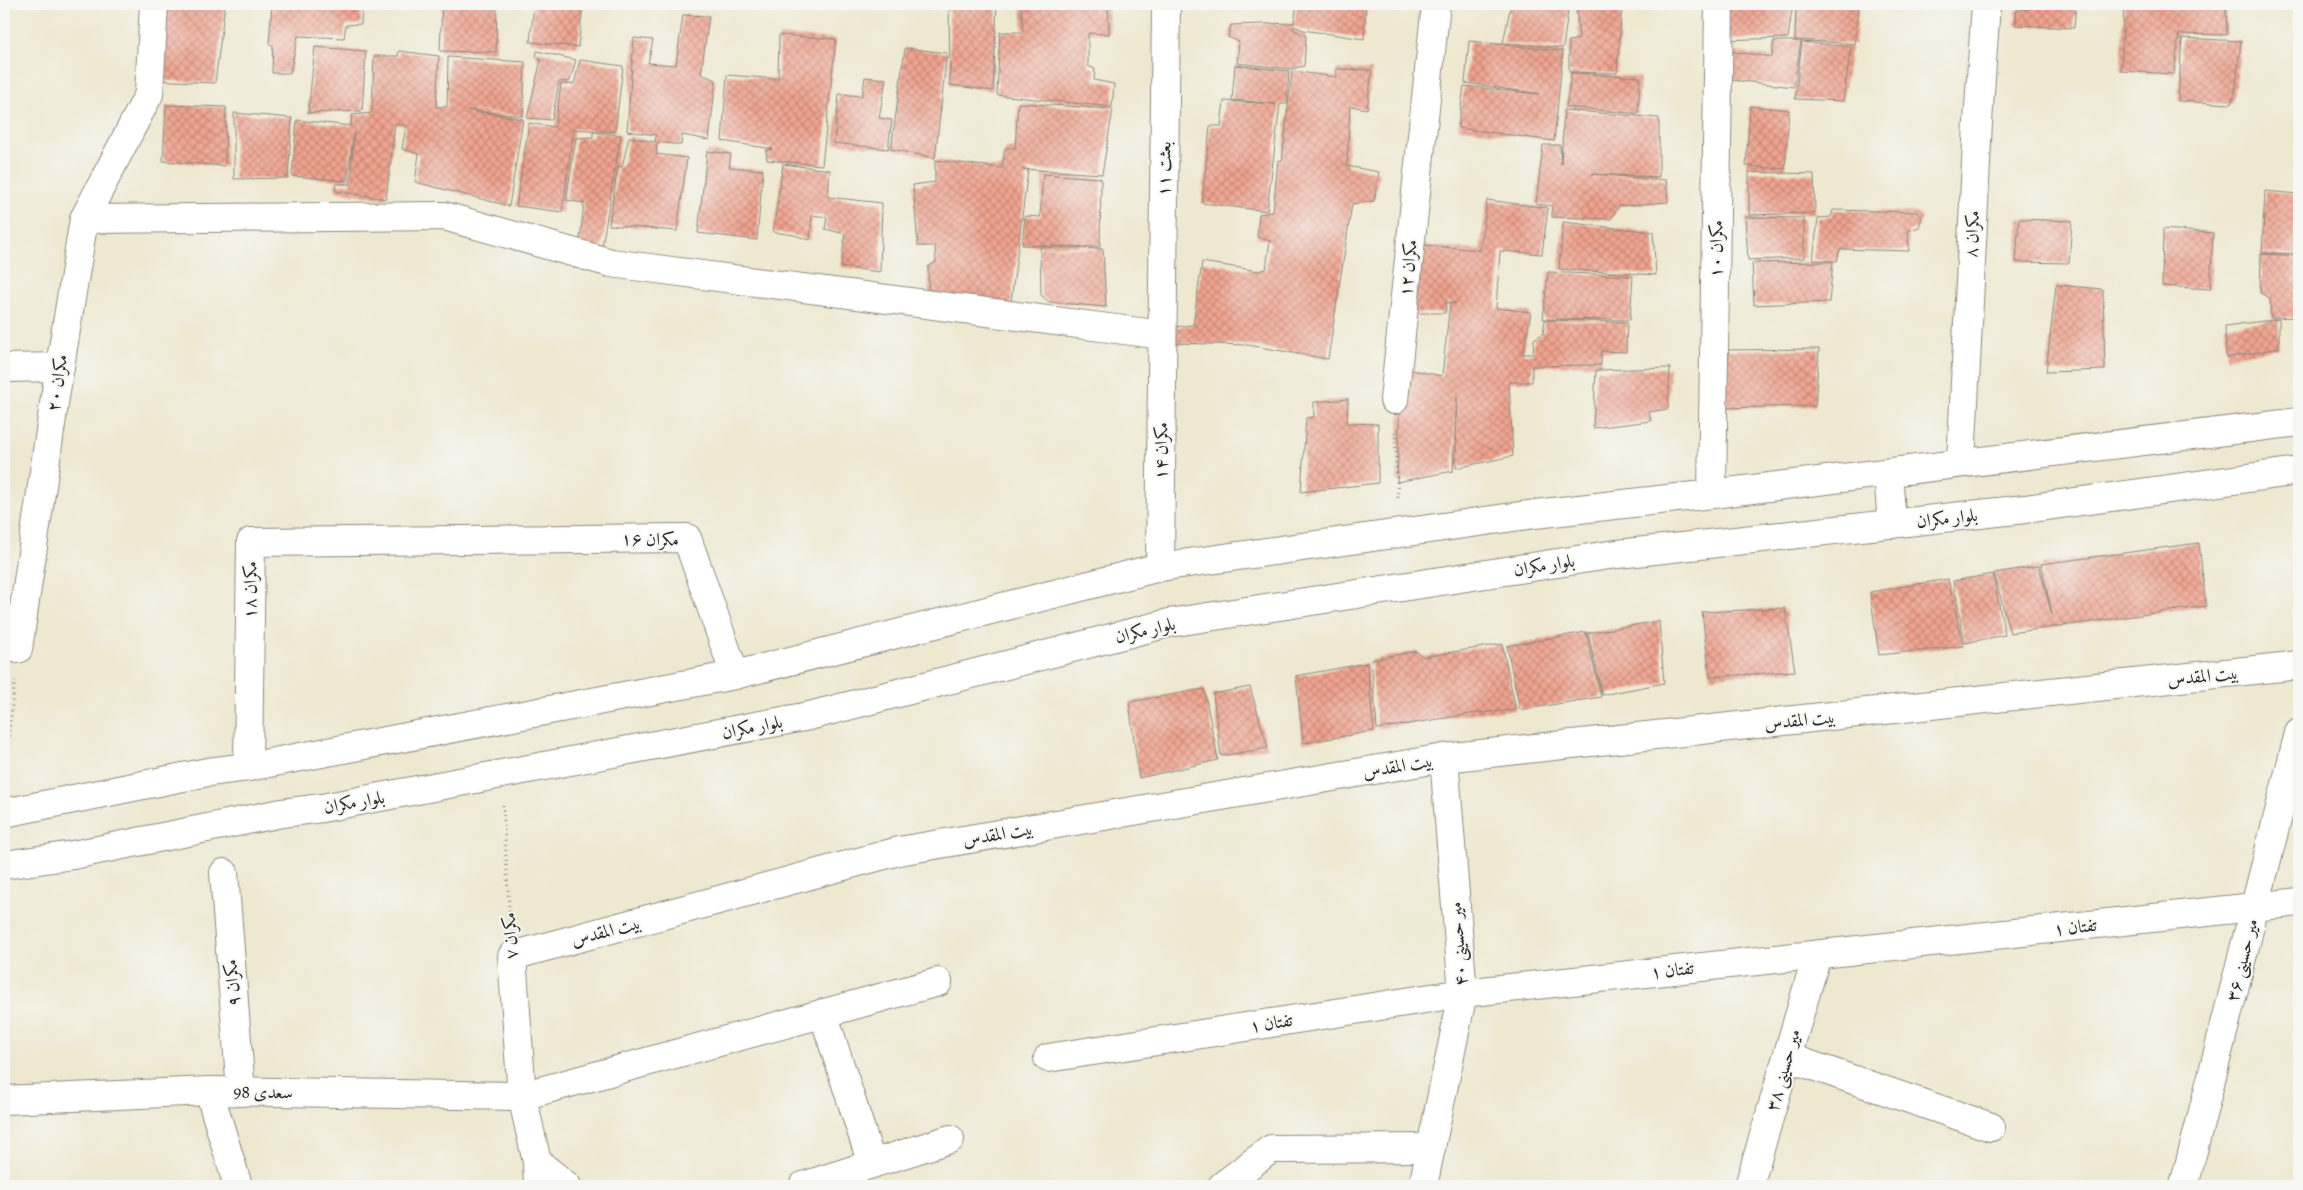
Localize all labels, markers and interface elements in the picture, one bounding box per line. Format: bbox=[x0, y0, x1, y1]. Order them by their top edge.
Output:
street label: بعثت ۱۱ bbox=[1152, 141, 1176, 197]
street label: مکران ۸ bbox=[1959, 210, 1985, 258]
street label: مکران ۱۰ bbox=[1703, 220, 1729, 278]
street label: مکران ۱۲ bbox=[1393, 238, 1423, 298]
street label: مکران ۲۰ bbox=[41, 353, 73, 413]
street label: مکران ۱۴ bbox=[1148, 422, 1174, 480]
street label: بلوار مکران bbox=[1915, 503, 1979, 533]
street label: مکران ۱۶ bbox=[621, 526, 679, 552]
street label: بلوار مکران bbox=[1512, 548, 1576, 582]
street label: مکران ۱۸ bbox=[237, 561, 263, 619]
street label: بلوار مکران bbox=[1112, 611, 1178, 649]
street label: بیت المقدس bbox=[2166, 660, 2240, 692]
street label: بیت المقدس bbox=[1763, 704, 1837, 736]
street label: بلوار مکران bbox=[720, 709, 784, 745]
street label: بیت المقدس bbox=[1361, 748, 1435, 784]
street label: بلوار مکران bbox=[322, 785, 386, 819]
street label: بیت المقدس bbox=[961, 816, 1035, 852]
street label: میر حسینی ۴۰ bbox=[1443, 901, 1474, 987]
street label: بیت المقدس bbox=[568, 910, 644, 952]
street label: مکران ۷ bbox=[497, 912, 523, 960]
street label: تفتان ۱ bbox=[2052, 913, 2098, 941]
street label: میر حسینی ۳۶ bbox=[2220, 916, 2265, 1004]
street label: تفتان ۱ bbox=[1649, 956, 1695, 984]
street label: مکران ۹ bbox=[218, 959, 246, 1007]
street label: تفتان ۱ bbox=[1248, 1008, 1295, 1038]
street label: میر حسینی ۳۸ bbox=[1760, 1026, 1807, 1114]
street label: سعدی 98 bbox=[233, 1079, 293, 1105]

